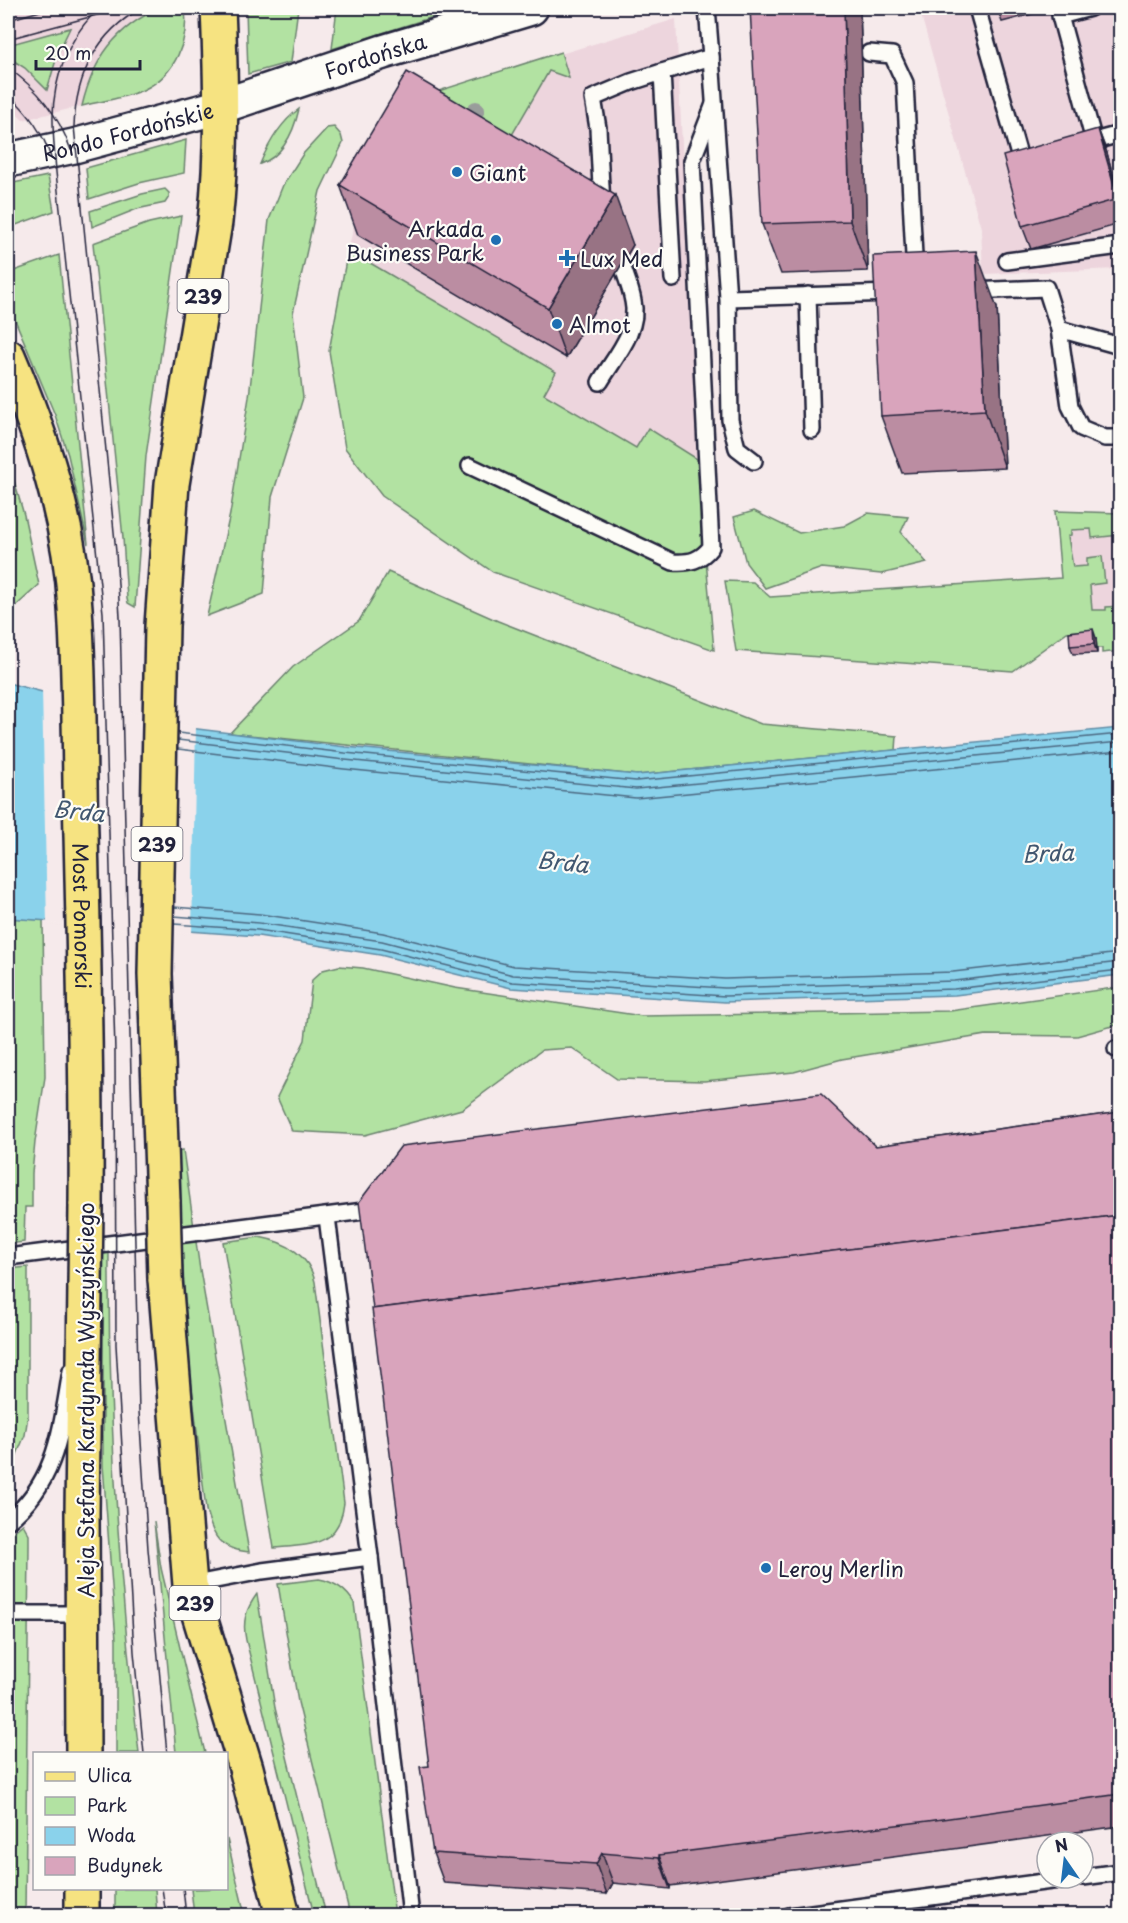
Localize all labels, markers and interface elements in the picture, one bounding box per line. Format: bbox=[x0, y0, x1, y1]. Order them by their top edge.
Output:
street label: Fordońska bbox=[320, 24, 430, 87]
scale bar bbox=[36, 33, 140, 71]
text: 20 m bbox=[45, 39, 91, 66]
street label: Rondo Fordońskie bbox=[39, 93, 217, 168]
place label: Giant bbox=[469, 156, 526, 188]
marker: Giant bbox=[450, 165, 464, 179]
place label: Arkada Business Park bbox=[345, 212, 485, 268]
marker: Arkada Business Park bbox=[489, 233, 503, 247]
place label: Lux Med bbox=[580, 242, 663, 274]
marker: Lux Med bbox=[558, 249, 576, 267]
road number: 239 bbox=[178, 279, 228, 313]
place label: Almot bbox=[569, 308, 631, 340]
marker: Almot bbox=[550, 317, 564, 331]
water label: Brda bbox=[52, 791, 107, 829]
road number: 239 bbox=[132, 827, 182, 861]
water label: Brda bbox=[1022, 835, 1075, 869]
street label: Most Pomorski bbox=[65, 842, 100, 989]
water label: Brda bbox=[536, 842, 591, 880]
street label: Aleja Stefana Kardynała Wyszyńskiego bbox=[69, 1202, 101, 1598]
place label: Leroy Merlin bbox=[778, 1552, 904, 1584]
marker: Leroy Merlin bbox=[759, 1561, 773, 1575]
road number: 239 bbox=[170, 1586, 220, 1620]
legend bbox=[33, 1752, 228, 1890]
text: Ulica bbox=[87, 1761, 132, 1788]
text: Park bbox=[87, 1791, 127, 1818]
text: Woda bbox=[87, 1821, 136, 1848]
north arrow bbox=[1035, 1830, 1095, 1890]
text: N bbox=[1052, 1831, 1070, 1858]
text: Budynek bbox=[87, 1851, 163, 1878]

